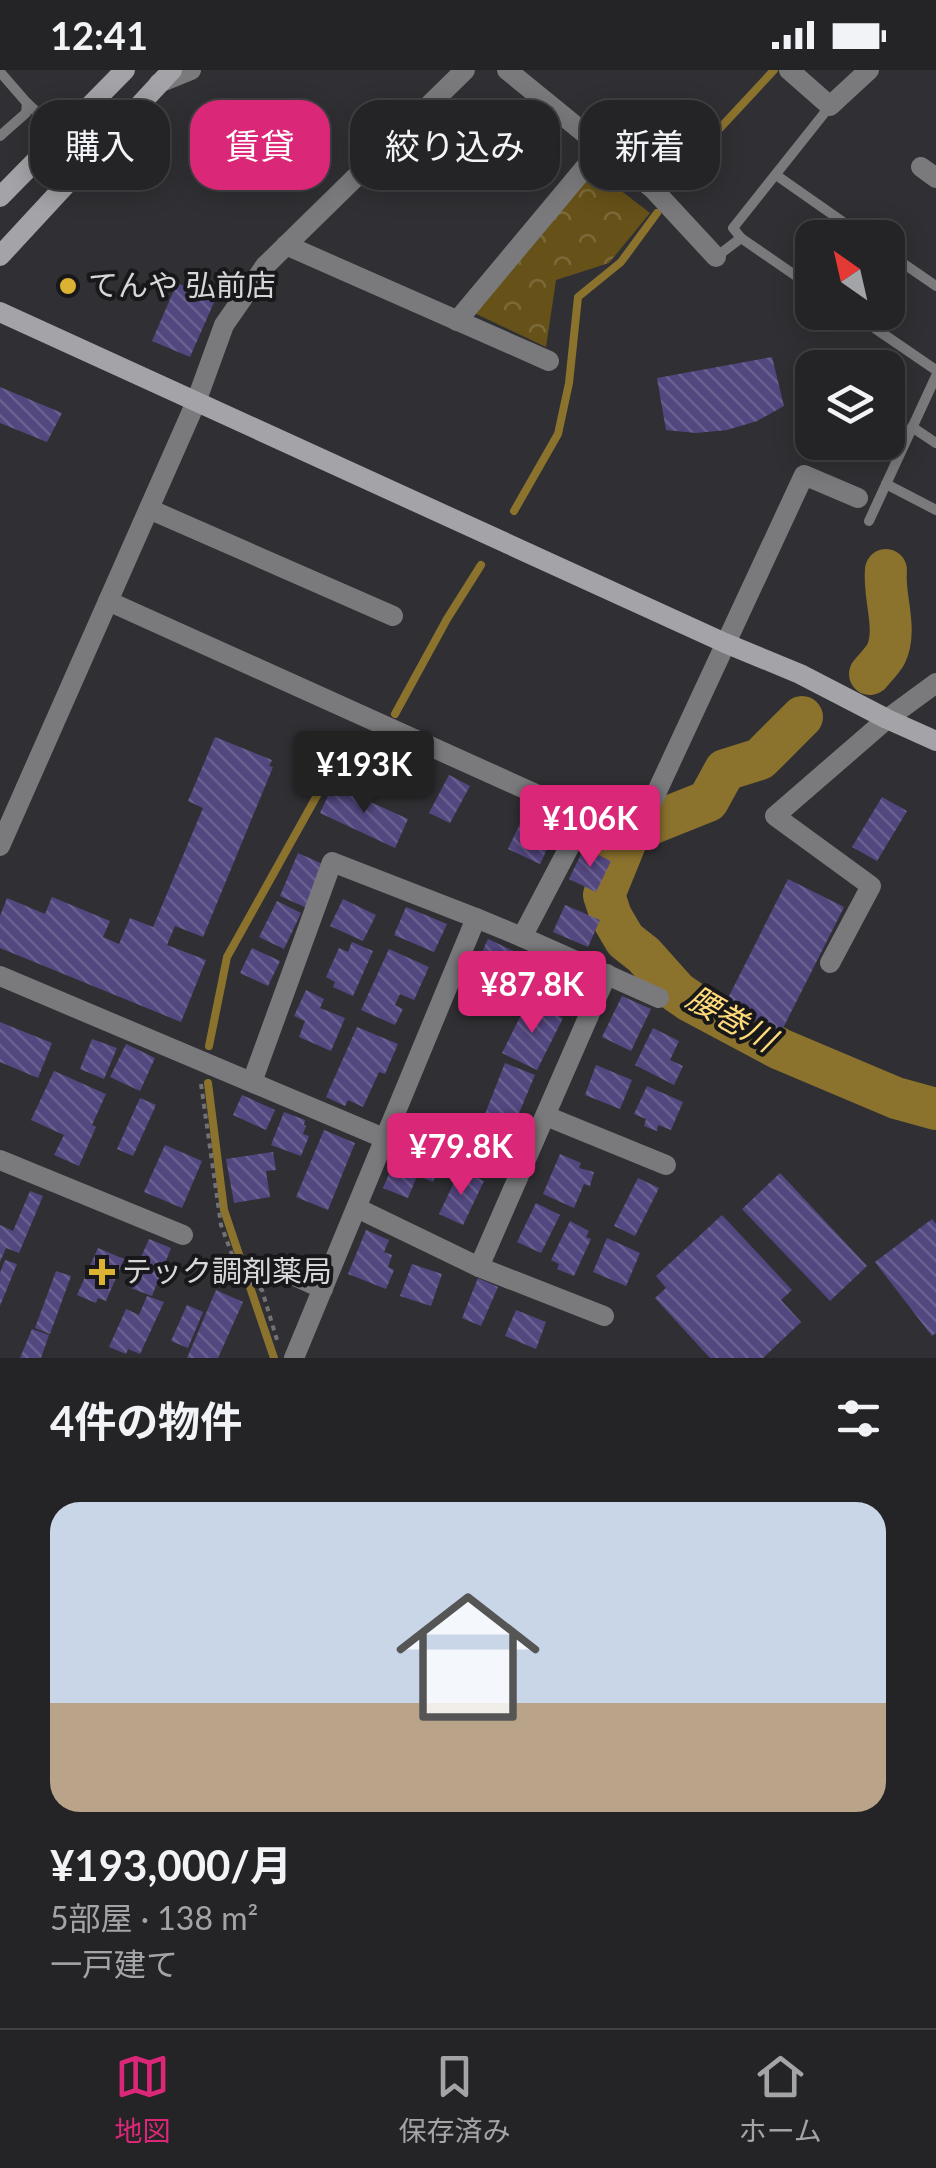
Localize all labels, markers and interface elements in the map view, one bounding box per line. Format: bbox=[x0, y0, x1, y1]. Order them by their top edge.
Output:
text: 12:41 bbox=[50, 12, 148, 58]
chip: 購入 bbox=[30, 100, 170, 190]
chip: 賃貸 bbox=[190, 100, 330, 190]
chip: 絞り込み bbox=[350, 100, 560, 190]
chip: 新着 bbox=[580, 100, 720, 190]
north arrow bbox=[795, 220, 905, 330]
map controls bbox=[795, 220, 905, 460]
place label: てんや 弘前店 bbox=[88, 266, 276, 302]
marker: てんや 弘前店 bbox=[57, 275, 79, 297]
button: layers bbox=[795, 350, 905, 460]
pin: ¥193K bbox=[294, 731, 434, 816]
text: ¥193K bbox=[316, 744, 412, 783]
pin: ¥106K bbox=[520, 785, 660, 870]
text: ¥106K bbox=[542, 798, 638, 837]
pin: ¥87.8K bbox=[451, 951, 613, 1036]
text: ¥87.8K bbox=[480, 964, 584, 1003]
water label: 腰巻川 bbox=[680, 977, 786, 1060]
pin: ¥79.8K bbox=[380, 1113, 542, 1198]
text: ¥79.8K bbox=[409, 1126, 513, 1165]
place label: テック調剤薬局 bbox=[122, 1252, 332, 1288]
marker: テック調剤薬局 bbox=[91, 1261, 113, 1283]
icon: filters bbox=[831, 1391, 886, 1446]
text: 4件の物件 bbox=[50, 1396, 242, 1446]
icon: home bbox=[378, 1567, 558, 1747]
text: ¥193,000/月 bbox=[50, 1840, 292, 1890]
text: 5部屋 · 138 m² bbox=[50, 1898, 258, 1937]
text: 一戸建て bbox=[50, 1944, 178, 1983]
tab: 地図 bbox=[114, 2049, 170, 2149]
tab: 保存済み bbox=[398, 2049, 510, 2149]
tab: ホーム bbox=[739, 2049, 822, 2149]

